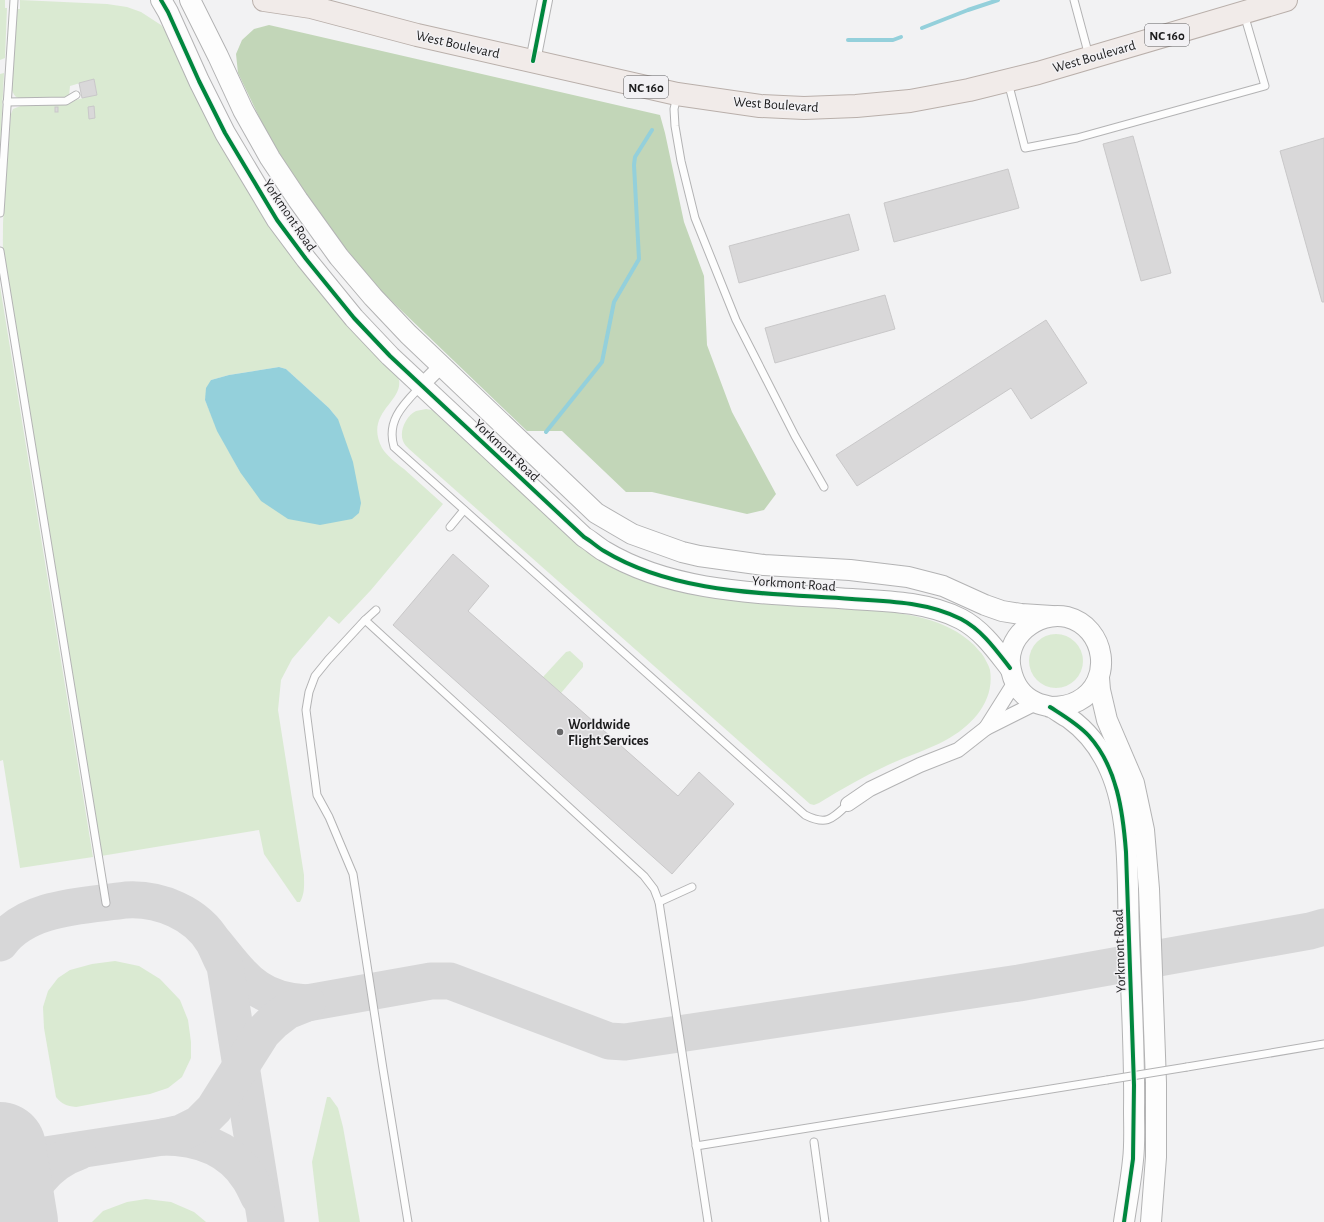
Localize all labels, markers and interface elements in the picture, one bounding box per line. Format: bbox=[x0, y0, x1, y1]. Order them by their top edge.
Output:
road number: NC 160 bbox=[1145, 24, 1189, 46]
street label: West Boulevard bbox=[415, 29, 501, 61]
street label: West Boulevard bbox=[1051, 38, 1137, 75]
road number: NC 160 bbox=[624, 76, 668, 98]
street label: West Boulevard bbox=[733, 95, 819, 115]
street label: Yorkmont Road bbox=[260, 177, 318, 254]
street label: Yorkmont Road bbox=[471, 417, 542, 484]
street label: Yorkmont Road bbox=[752, 574, 836, 594]
place label: Worldwide Flight Services bbox=[568, 718, 649, 748]
marker: Worldwide Flight Services bbox=[555, 727, 565, 737]
street label: Yorkmont Road bbox=[1112, 909, 1128, 993]

